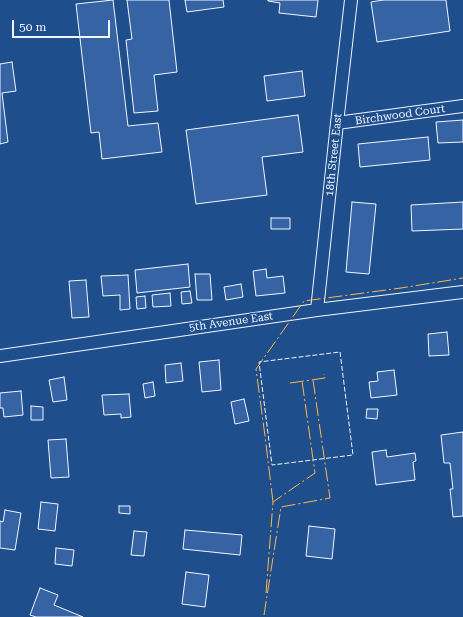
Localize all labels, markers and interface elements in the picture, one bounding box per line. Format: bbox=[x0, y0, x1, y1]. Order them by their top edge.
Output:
scale bar bbox=[14, 12, 112, 38]
text: 50 m bbox=[19, 20, 46, 34]
street label: Birchwood Court bbox=[354, 102, 446, 128]
street label: 18th Street East bbox=[323, 113, 345, 197]
street label: 5th Avenue East bbox=[188, 310, 274, 334]

